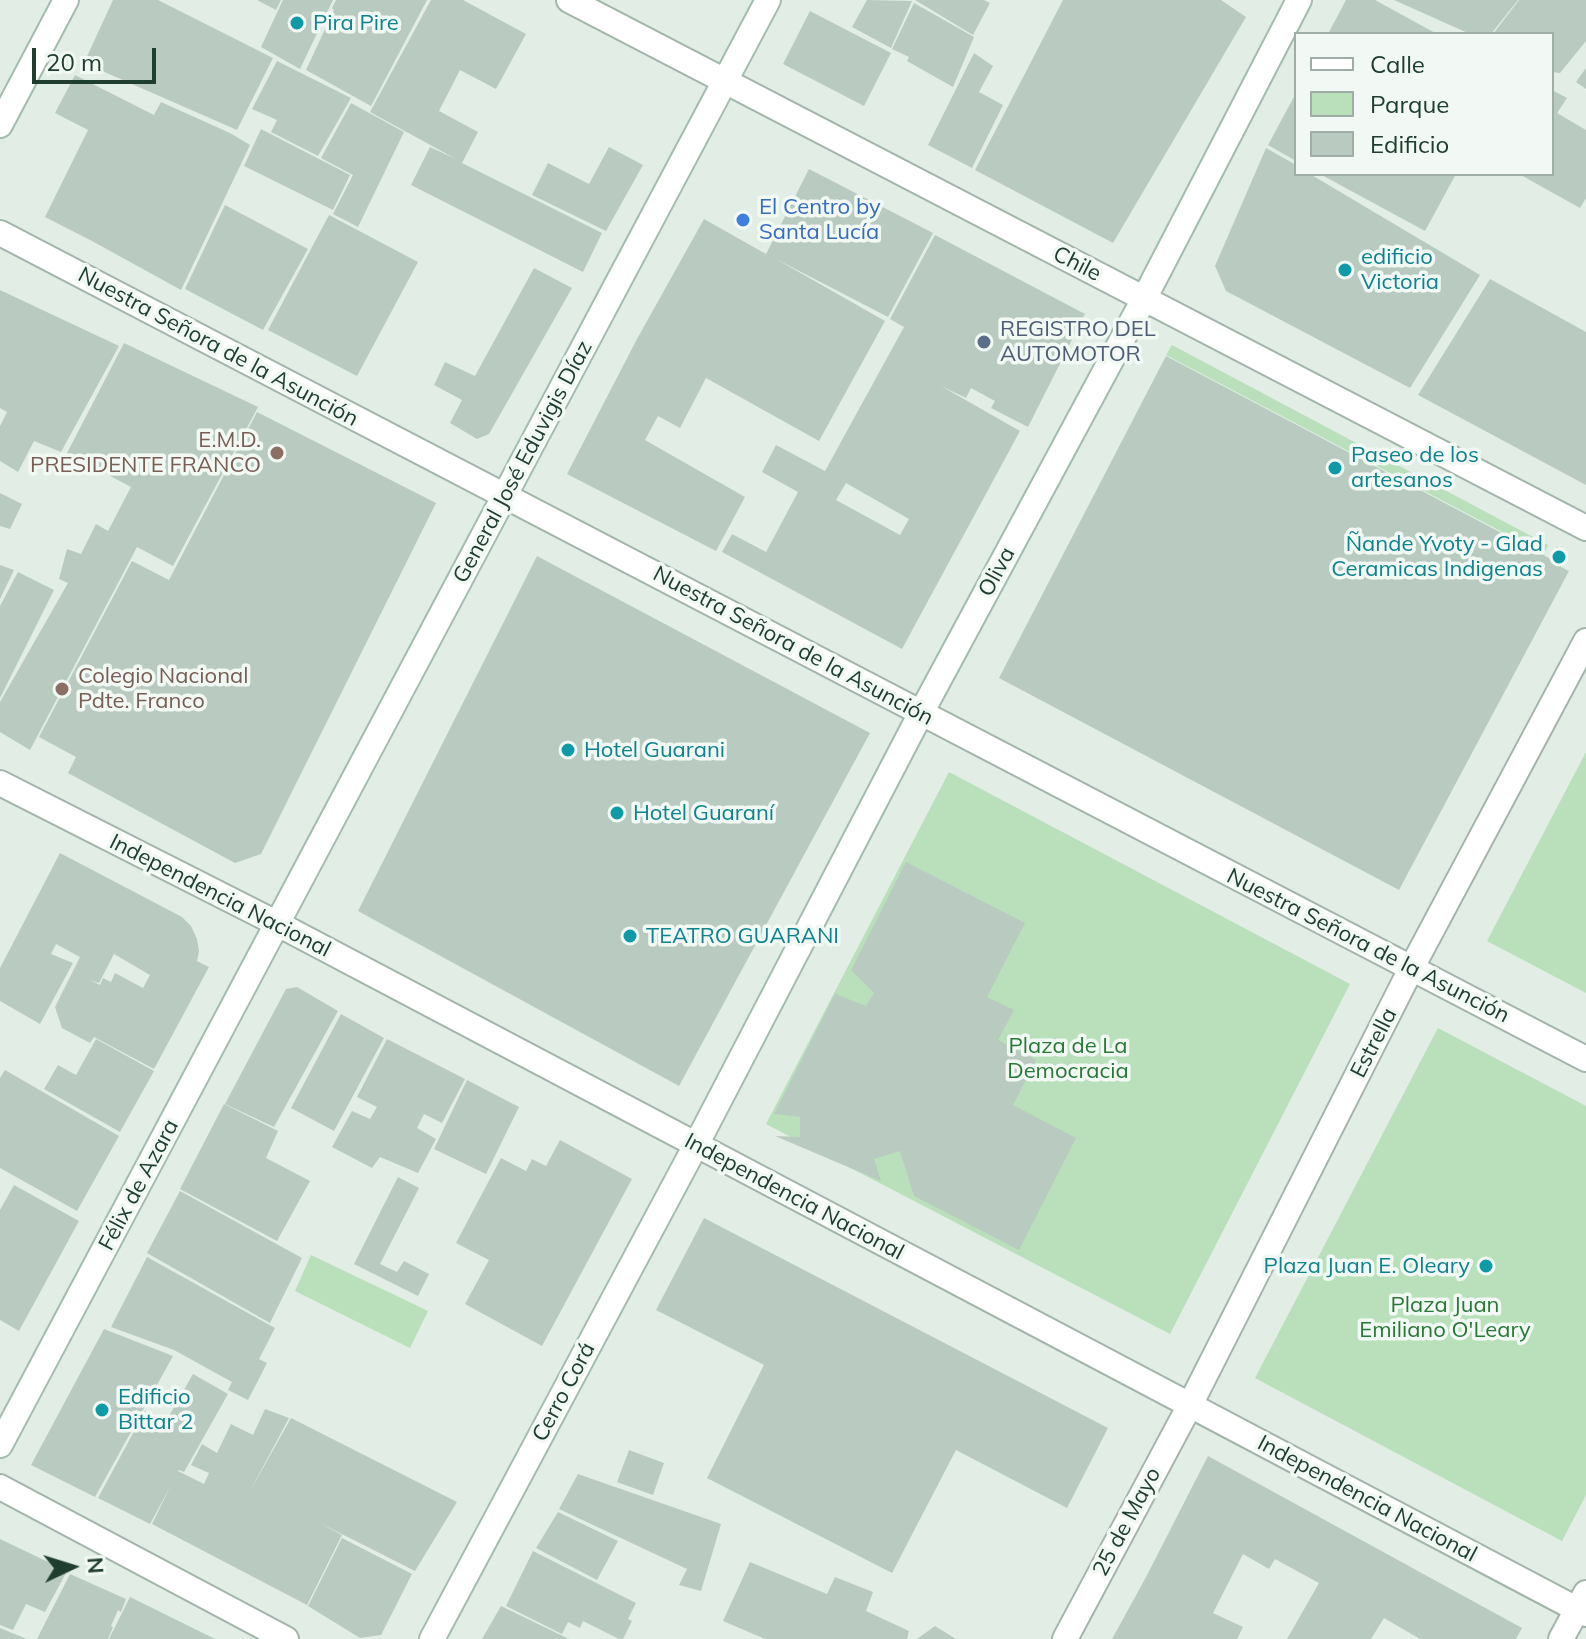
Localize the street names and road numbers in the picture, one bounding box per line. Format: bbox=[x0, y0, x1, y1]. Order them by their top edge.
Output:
street label: Chile bbox=[1049, 241, 1105, 287]
street label: Nuestra Señora de la Asunción bbox=[73, 262, 363, 432]
street label: General José Eduvigis Díaz bbox=[448, 336, 598, 588]
street label: Oliva bbox=[973, 543, 1021, 601]
street label: Nuestra Señora de la Asunción bbox=[648, 561, 938, 731]
street label: Independencia Nacional bbox=[105, 829, 335, 963]
street label: Nuestra Señora de la Asunción bbox=[1222, 863, 1514, 1029]
street label: Estrella bbox=[1345, 1004, 1403, 1082]
street label: Félix de Azara bbox=[93, 1115, 185, 1255]
street label: Independencia Nacional bbox=[680, 1128, 908, 1266]
street label: Cerro Corá bbox=[527, 1338, 601, 1446]
street label: Independencia Nacional bbox=[1253, 1430, 1481, 1568]
street label: 25 de Mayo bbox=[1087, 1463, 1167, 1581]

